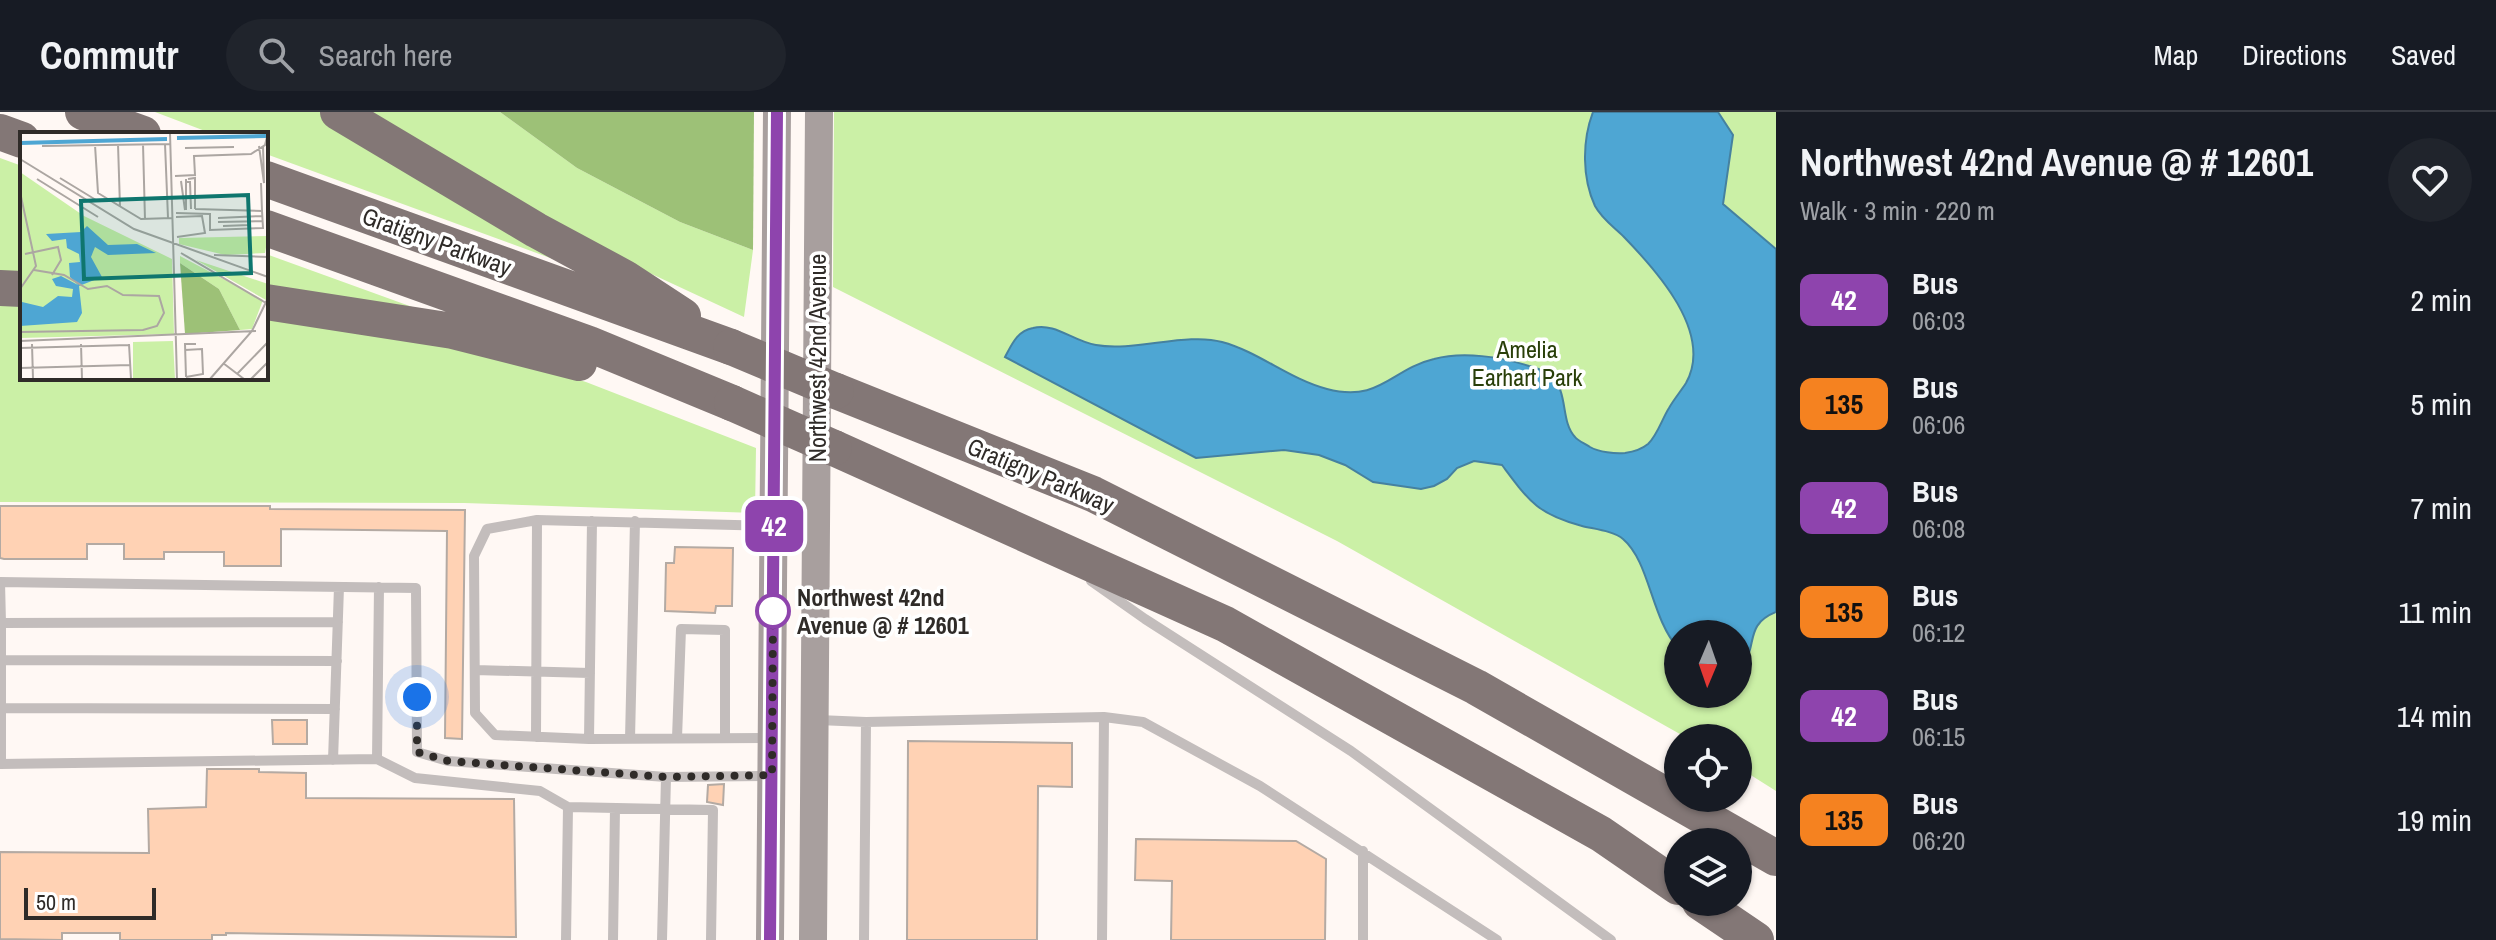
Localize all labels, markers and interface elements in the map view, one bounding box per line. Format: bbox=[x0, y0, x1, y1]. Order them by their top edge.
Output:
search box bbox=[226, 19, 786, 91]
text: Commutr bbox=[40, 30, 178, 81]
icon: search bbox=[254, 33, 298, 77]
text: Search here bbox=[318, 35, 453, 75]
text: Map bbox=[2154, 36, 2198, 74]
text: Directions bbox=[2242, 36, 2347, 74]
text: Saved bbox=[2391, 36, 2456, 74]
inset map bbox=[20, 132, 268, 380]
text: Northwest 42nd Avenue @ # 12601 bbox=[1800, 137, 2313, 188]
button: heart bbox=[2388, 138, 2472, 222]
text: Walk · 3 min · 220 m bbox=[1800, 193, 1995, 228]
street label: Gratigny Parkway bbox=[358, 199, 516, 283]
street label: Northwest 42nd Avenue bbox=[801, 254, 833, 462]
text: Bus bbox=[1912, 263, 1958, 303]
text: 2 min bbox=[2410, 280, 2472, 320]
text: 42 bbox=[1831, 281, 1857, 319]
text: 06:03 bbox=[1912, 303, 1965, 338]
park label: Amelia Earhart Park bbox=[1472, 333, 1582, 393]
text: Bus bbox=[1912, 367, 1958, 407]
text: 5 min bbox=[2410, 384, 2472, 424]
text: 135 bbox=[1825, 385, 1863, 423]
text: 06:06 bbox=[1912, 407, 1965, 442]
street label: Gratigny Parkway bbox=[963, 430, 1119, 520]
text: Bus bbox=[1912, 471, 1958, 511]
text: 7 min bbox=[2410, 488, 2472, 528]
text: 42 bbox=[1831, 489, 1857, 527]
line badge: 42 bbox=[738, 500, 810, 552]
text: 42 bbox=[761, 507, 787, 545]
text: 06:08 bbox=[1912, 511, 1965, 546]
text: Bus bbox=[1912, 575, 1958, 615]
place label: Northwest 42nd Avenue @ # 12601 bbox=[797, 581, 969, 641]
text: 11 min bbox=[2399, 592, 2472, 632]
text: 135 bbox=[1825, 593, 1863, 631]
marker: Northwest 42nd Avenue @ # 12601 bbox=[756, 594, 790, 628]
text: 06:12 bbox=[1912, 615, 1965, 650]
north arrow bbox=[1664, 620, 1752, 708]
map controls bbox=[1664, 620, 1752, 916]
your location bbox=[397, 677, 437, 717]
text: Bus bbox=[1912, 679, 1958, 719]
text: 14 min bbox=[2397, 696, 2472, 736]
text: 42 bbox=[1831, 697, 1857, 735]
text: 06:15 bbox=[1912, 719, 1965, 754]
button: locate bbox=[1664, 724, 1752, 812]
text: Bus bbox=[1912, 783, 1958, 823]
text: 19 min bbox=[2397, 800, 2472, 840]
text: 135 bbox=[1825, 801, 1863, 839]
text: 06:20 bbox=[1912, 823, 1965, 858]
button: layers bbox=[1664, 828, 1752, 916]
scale bar bbox=[24, 884, 156, 920]
text: 50 m bbox=[36, 887, 76, 917]

